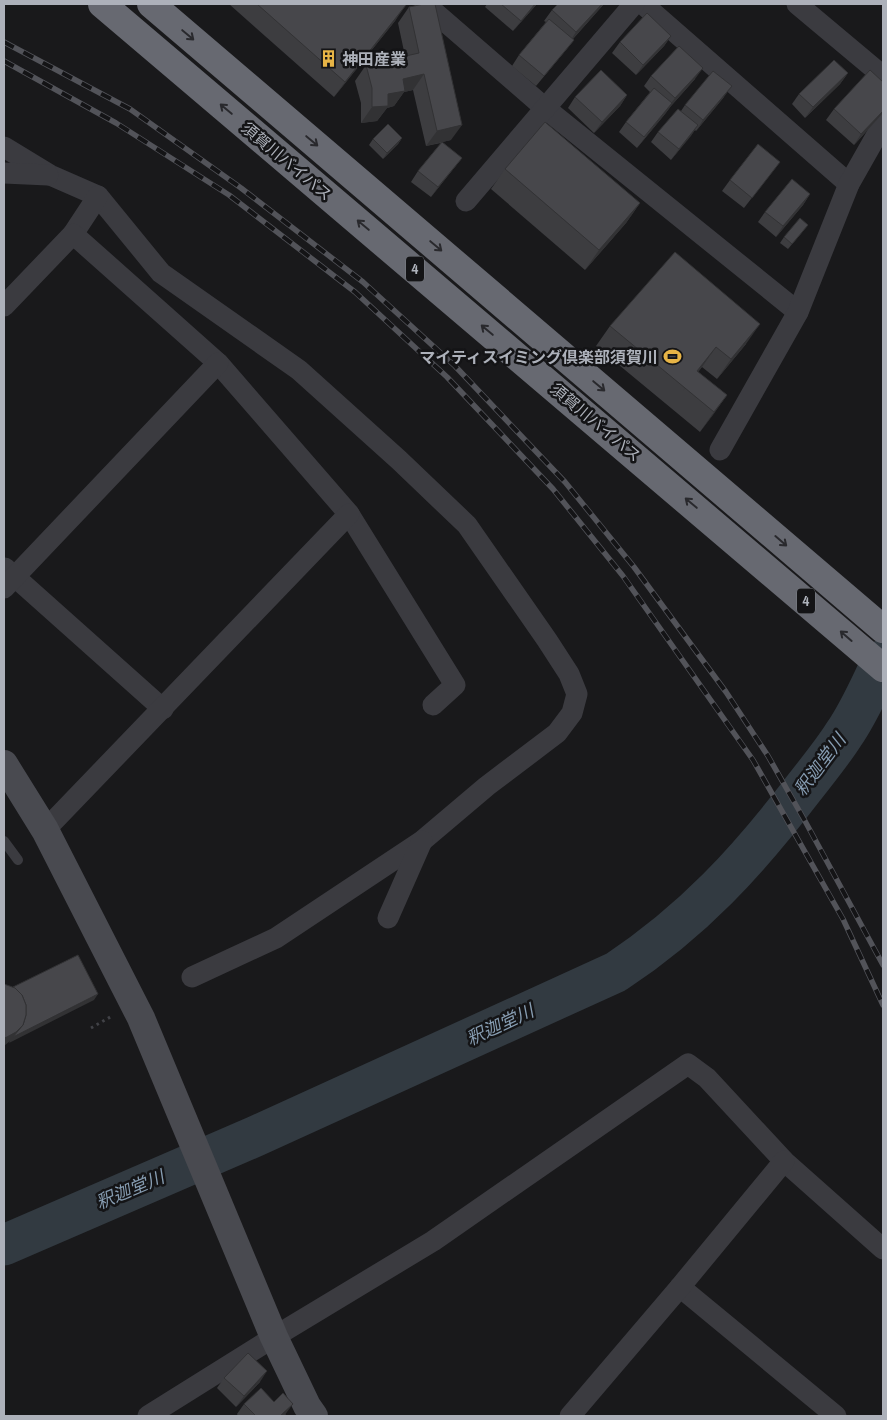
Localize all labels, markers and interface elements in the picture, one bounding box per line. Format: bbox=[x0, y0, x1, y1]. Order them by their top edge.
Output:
one-way arrow bbox=[182, 30, 195, 41]
place label: 神田産業 bbox=[342, 48, 406, 70]
building icon: 神田産業 bbox=[318, 49, 338, 69]
one-way arrow bbox=[220, 104, 233, 115]
street label: 須賀川バイパス bbox=[237, 117, 337, 205]
one-way arrow bbox=[305, 135, 318, 146]
one-way arrow bbox=[357, 220, 370, 231]
one-way arrow bbox=[429, 240, 442, 252]
road number: 4 bbox=[406, 256, 424, 282]
one-way arrow bbox=[481, 325, 494, 336]
place label: マイティスイミング倶楽部須賀川 bbox=[419, 346, 658, 368]
sports icon: マイティスイミング倶楽部須賀川 bbox=[662, 347, 682, 367]
street label: 須賀川バイパス bbox=[546, 378, 646, 466]
one-way arrow bbox=[593, 380, 606, 391]
one-way arrow bbox=[685, 498, 698, 509]
one-way arrow bbox=[775, 535, 788, 547]
road number: 4 bbox=[797, 588, 815, 614]
one-way arrow bbox=[840, 630, 853, 642]
water label: 釈迦堂川 bbox=[788, 727, 852, 801]
water label: 釈迦堂川 bbox=[462, 997, 540, 1051]
water label: 釈迦堂川 bbox=[92, 1163, 170, 1215]

